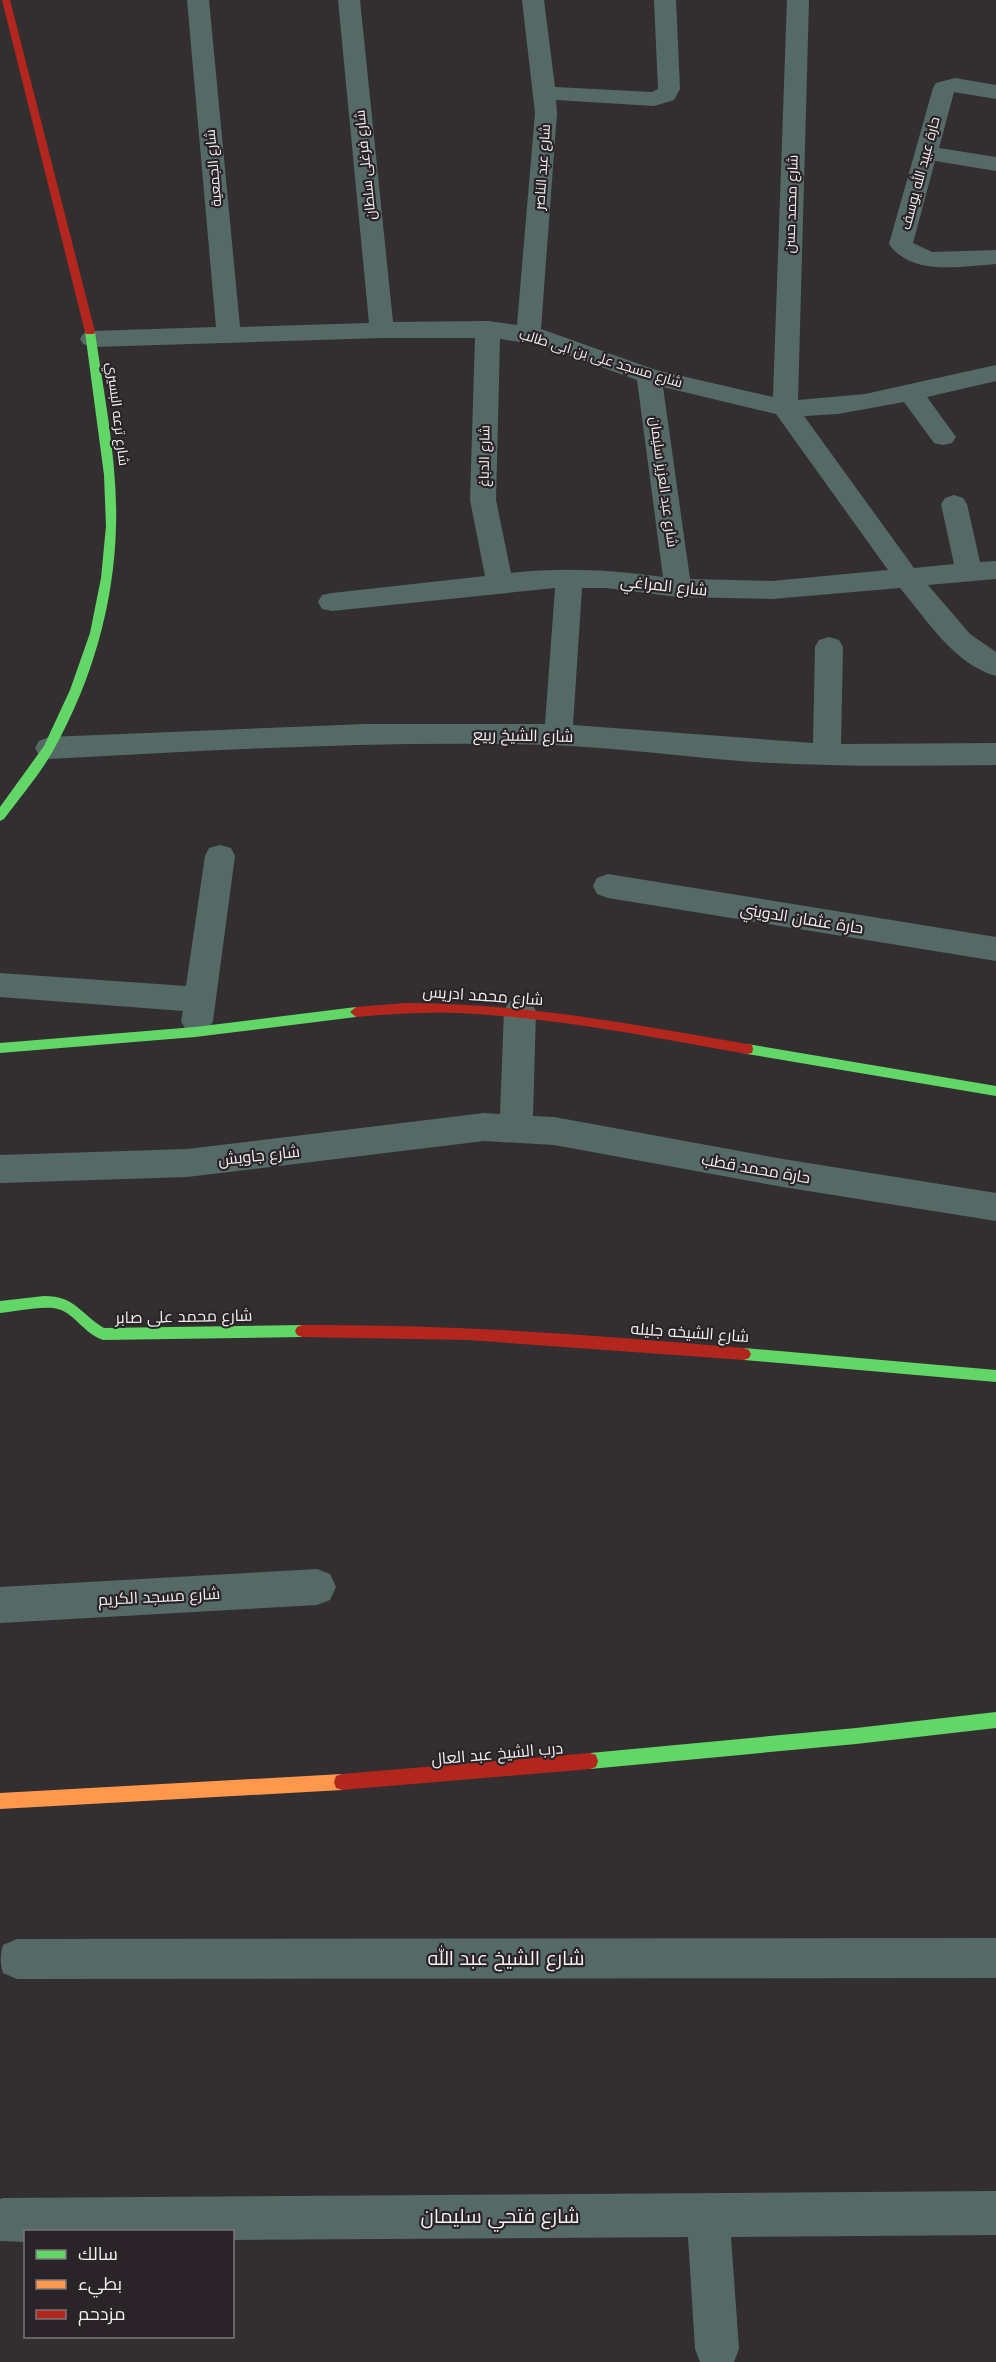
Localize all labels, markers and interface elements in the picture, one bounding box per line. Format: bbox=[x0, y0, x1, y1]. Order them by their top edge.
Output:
street label: شارع فرغلى سلطان bbox=[350, 109, 380, 221]
street label: حارة عبيد الله يوسف bbox=[896, 115, 943, 231]
street label: شارع عبد الناصر bbox=[530, 124, 554, 211]
street label: شارع الجمعية bbox=[201, 129, 225, 207]
street label: شارع محمد حسن bbox=[780, 154, 802, 254]
street label: شارع مسجد على بن ابى طالب bbox=[517, 325, 685, 391]
street label: شارع ترعه البسيري bbox=[100, 361, 133, 467]
street label: شارع عبد العزيز سليمان bbox=[646, 416, 682, 548]
street label: شارع الدباغ bbox=[474, 425, 494, 487]
street label: شارع المراغي bbox=[619, 570, 709, 604]
street label: شارع الشيخ ربيع bbox=[473, 724, 573, 748]
street label: حارة عثمان الدويني bbox=[738, 898, 865, 942]
street label: شارع محمد ادريس bbox=[422, 981, 544, 1011]
street label: شارع جاويش bbox=[217, 1141, 301, 1171]
street label: حارة محمد قطب bbox=[700, 1149, 812, 1187]
street label: شارع محمد على صابر bbox=[114, 1305, 253, 1329]
street label: شارع الشيخه جليله bbox=[630, 1318, 750, 1348]
street label: شارع مسجد الكريم bbox=[97, 1583, 221, 1611]
street label: درب الشيخ عبد العال bbox=[430, 1737, 564, 1771]
street label: شارع الشيخ عبد الله bbox=[427, 1945, 585, 1972]
street label: شارع فتحي سليمان bbox=[420, 2204, 580, 2232]
legend bbox=[24, 2230, 234, 2338]
text: سالك bbox=[78, 2243, 118, 2264]
text: بطيء bbox=[78, 2273, 122, 2298]
text: مزدحم bbox=[78, 2303, 126, 2326]

